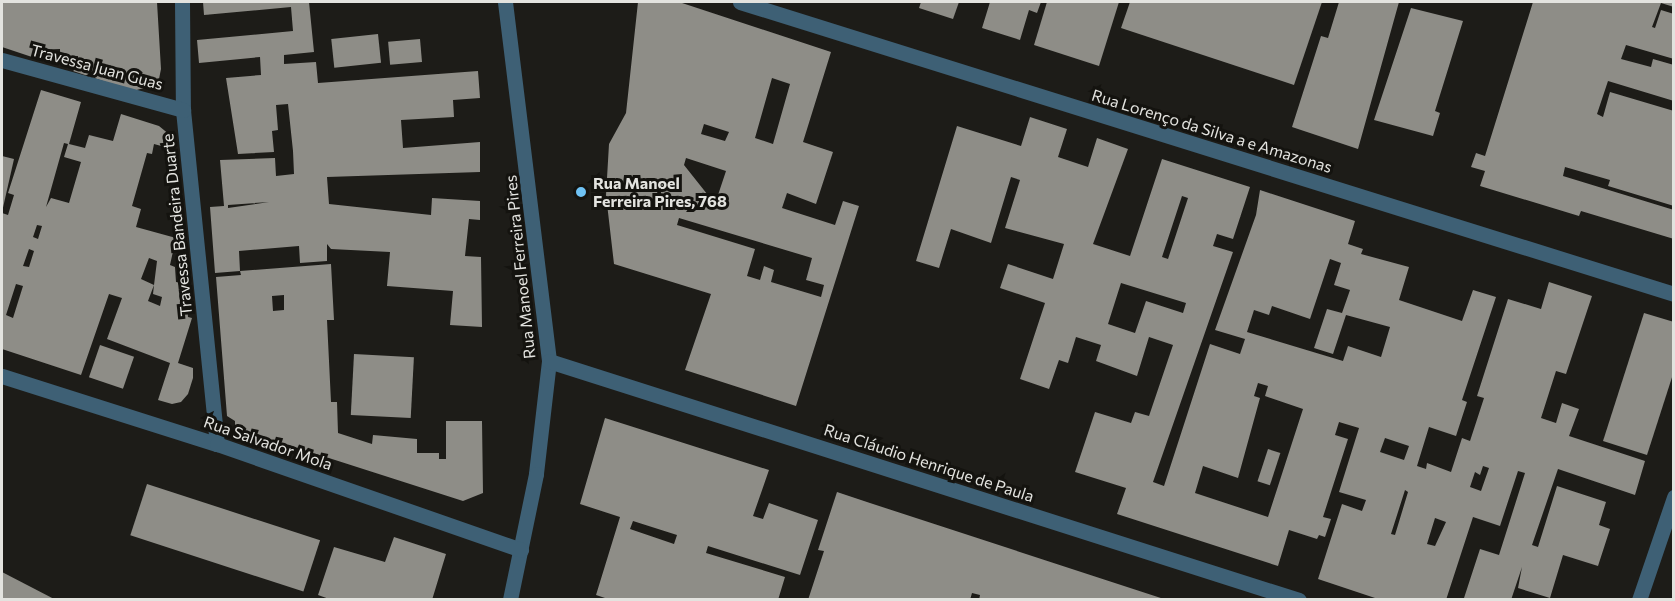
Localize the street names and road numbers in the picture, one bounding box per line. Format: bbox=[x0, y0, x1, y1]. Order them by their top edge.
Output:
street label: Travessa Juan Guas bbox=[29, 40, 165, 94]
street label: Rua Lorenço da Silva a e Amazonas bbox=[1090, 85, 1334, 177]
street label: Travessa Bandeira Duarte bbox=[158, 133, 196, 317]
street label: Rua Manoel Ferreira Pires bbox=[501, 174, 539, 360]
street label: Rua Salvador Mola bbox=[201, 412, 335, 474]
street label: Rua Cláudio Henrique de Paula bbox=[822, 420, 1036, 506]

